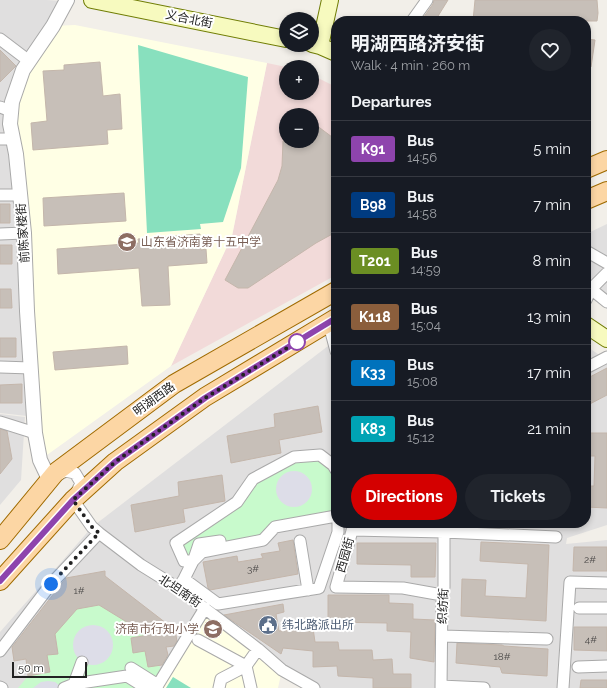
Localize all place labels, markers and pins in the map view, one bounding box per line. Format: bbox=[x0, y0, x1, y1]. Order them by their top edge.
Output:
school or university icon: 山东省济南第十五中学 bbox=[116, 231, 138, 253]
place label: 山东省济南第十五中学 bbox=[141, 235, 261, 249]
unlabelled marker bbox=[288, 333, 306, 351]
public building icon: 纬北路派出所 bbox=[257, 614, 279, 636]
school or university icon: 济南市行知小学 bbox=[202, 618, 224, 640]
place label: 纬北路派出所 bbox=[282, 618, 354, 632]
place label: 济南市行知小学 bbox=[115, 622, 199, 636]

